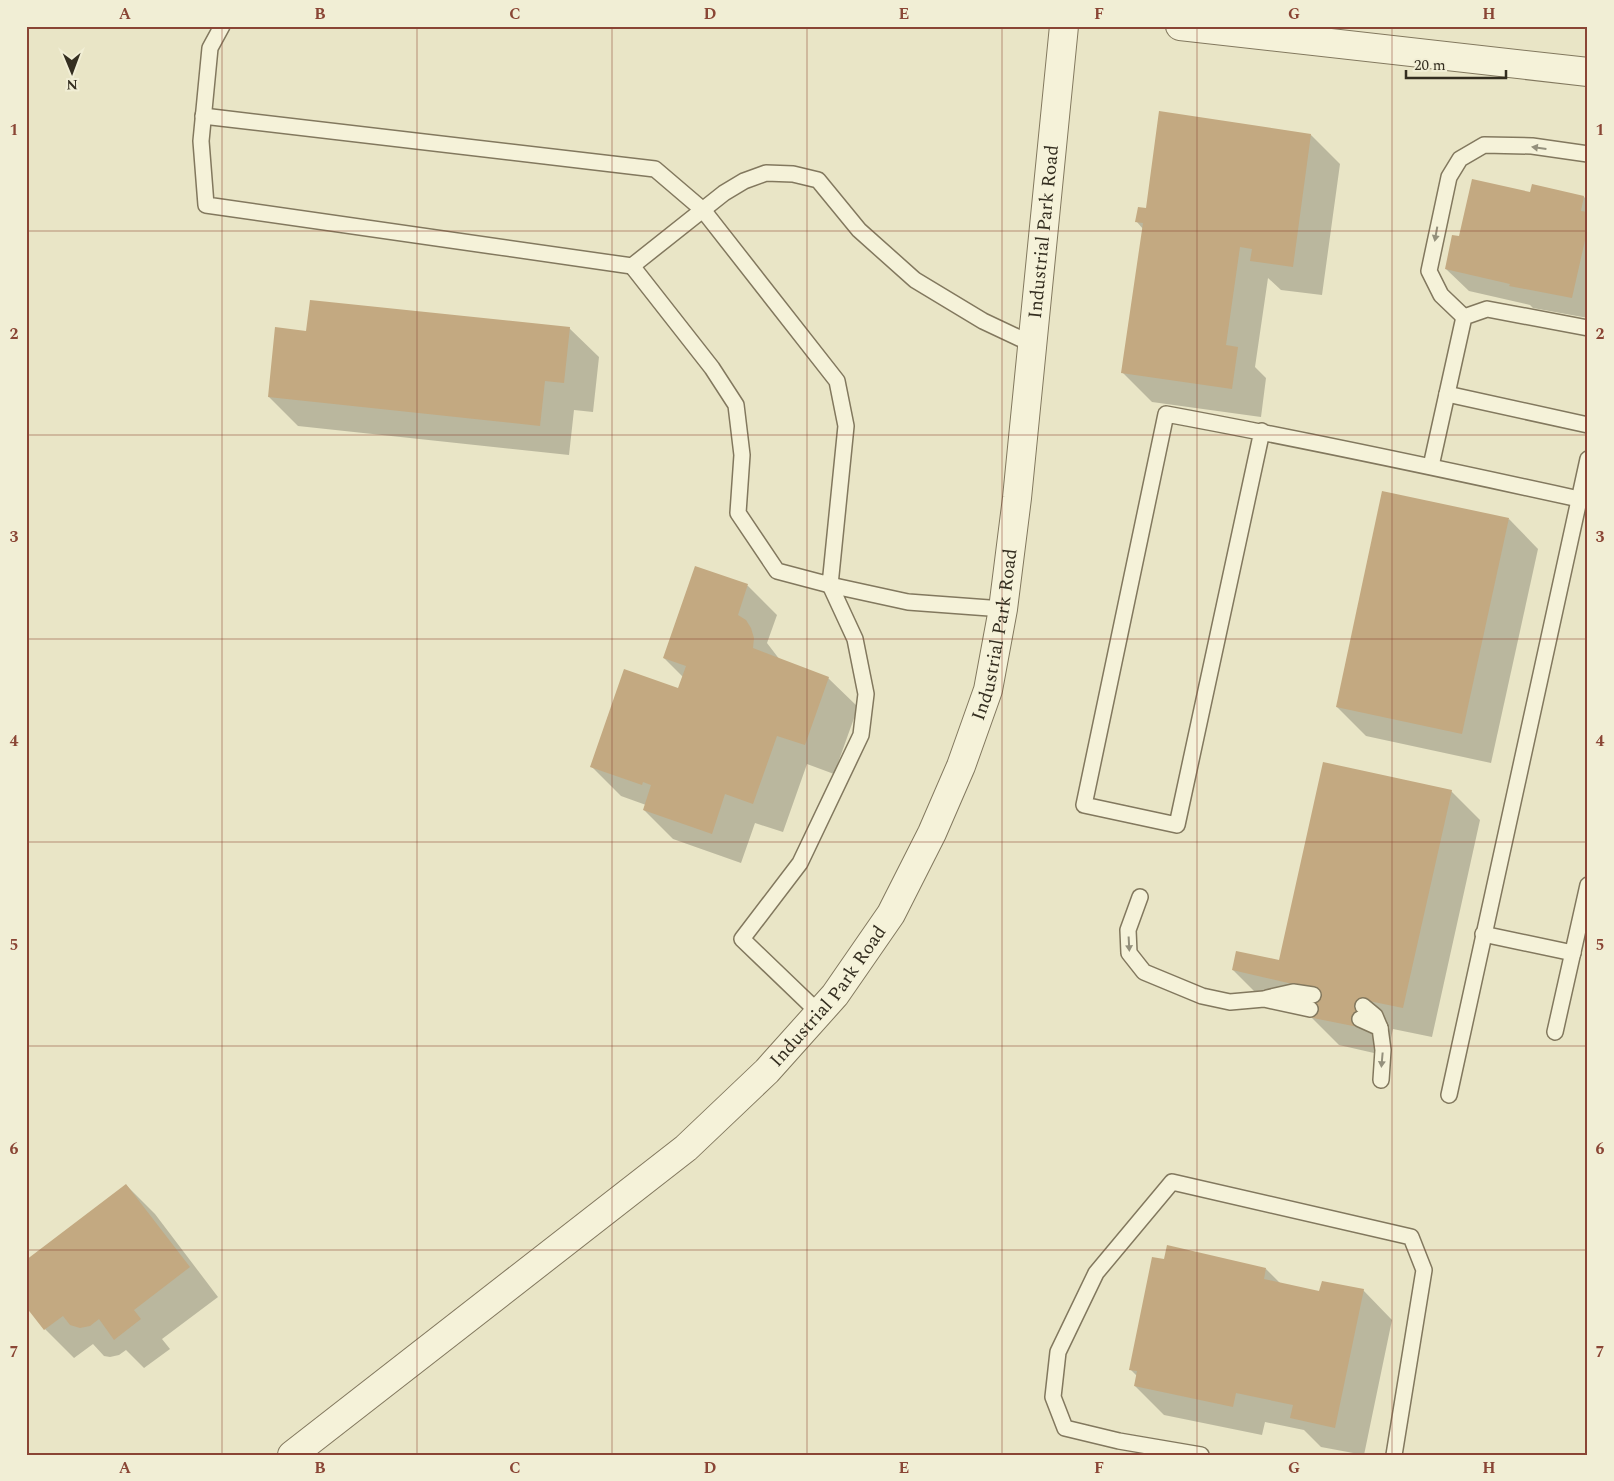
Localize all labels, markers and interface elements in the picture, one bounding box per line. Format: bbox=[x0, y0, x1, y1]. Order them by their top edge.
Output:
text: A bbox=[119, 2, 132, 26]
text: B bbox=[314, 2, 326, 26]
text: C bbox=[509, 2, 521, 26]
text: D bbox=[704, 2, 717, 26]
text: E bbox=[899, 2, 909, 26]
text: F bbox=[1094, 2, 1104, 26]
text: G bbox=[1288, 2, 1300, 26]
text: H bbox=[1482, 2, 1496, 26]
north arrow bbox=[48, 48, 98, 98]
scale bar bbox=[1406, 48, 1506, 80]
text: 20 m bbox=[1414, 54, 1446, 77]
text: N bbox=[66, 74, 78, 95]
text: 1 bbox=[10, 118, 18, 142]
text: 1 bbox=[1596, 118, 1604, 142]
street label: Industrial Park Road bbox=[1020, 143, 1067, 320]
one-way arrow bbox=[1531, 143, 1547, 151]
one-way arrow bbox=[1432, 226, 1440, 242]
text: 2 bbox=[10, 322, 19, 346]
text: 2 bbox=[1596, 322, 1605, 346]
text: 3 bbox=[10, 525, 19, 549]
text: 3 bbox=[1596, 525, 1605, 549]
street label: Industrial Park Road bbox=[964, 547, 1025, 724]
text: 4 bbox=[10, 729, 19, 753]
text: 4 bbox=[1596, 729, 1605, 753]
street label: Industrial Park Road bbox=[762, 919, 894, 1074]
text: 5 bbox=[10, 933, 18, 957]
text: 5 bbox=[1596, 933, 1604, 957]
one-way arrow bbox=[1125, 936, 1133, 952]
one-way arrow bbox=[1378, 1053, 1386, 1069]
text: 6 bbox=[10, 1137, 19, 1161]
text: 6 bbox=[1596, 1137, 1605, 1161]
text: 7 bbox=[10, 1340, 19, 1364]
text: 7 bbox=[1596, 1340, 1605, 1364]
text: A bbox=[119, 1456, 132, 1480]
text: B bbox=[314, 1456, 326, 1480]
text: C bbox=[509, 1456, 521, 1480]
text: D bbox=[704, 1456, 717, 1480]
text: E bbox=[899, 1456, 909, 1480]
text: F bbox=[1094, 1456, 1104, 1480]
text: G bbox=[1288, 1456, 1300, 1480]
text: H bbox=[1482, 1456, 1496, 1480]

